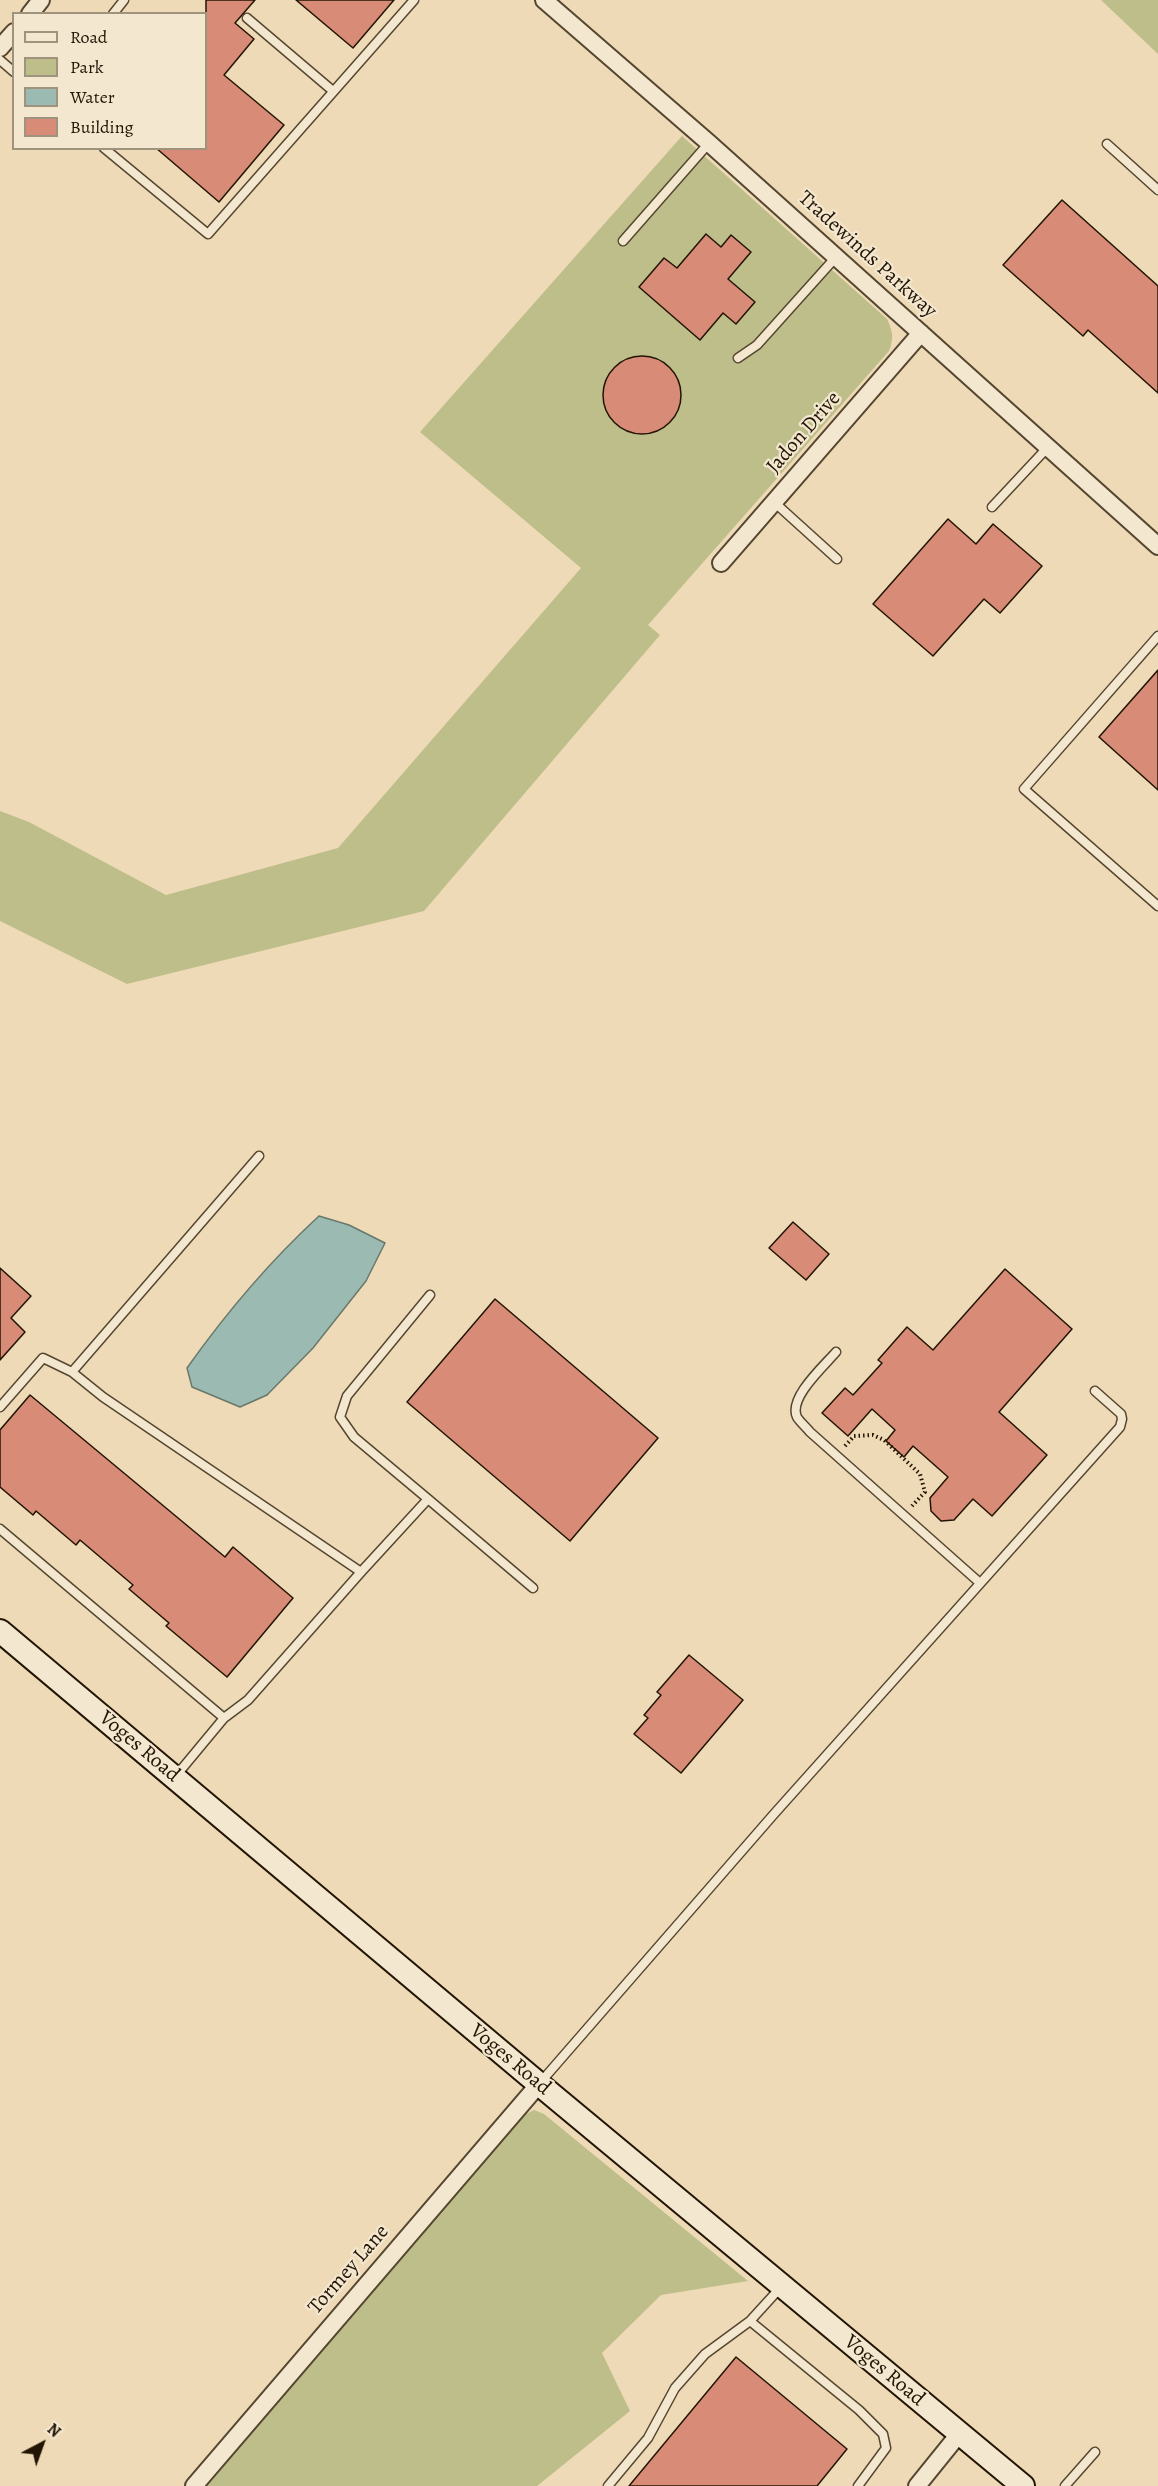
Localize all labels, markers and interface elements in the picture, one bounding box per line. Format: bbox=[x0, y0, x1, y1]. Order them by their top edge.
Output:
legend bbox=[12, 12, 207, 150]
text: Road bbox=[70, 25, 107, 49]
text: Park bbox=[70, 55, 104, 79]
text: Water bbox=[70, 85, 115, 109]
text: Building bbox=[70, 115, 134, 139]
street label: Tradewinds Parkway bbox=[792, 186, 942, 324]
street label: Jadon Drive bbox=[762, 387, 846, 479]
street label: Voges Road bbox=[93, 1706, 185, 1788]
street label: Voges Road bbox=[464, 2019, 556, 2101]
street label: Tormey Lane bbox=[303, 2220, 395, 2320]
street label: Voges Road bbox=[838, 2330, 930, 2412]
north arrow bbox=[12, 2414, 72, 2474]
text: N bbox=[42, 2418, 65, 2443]

